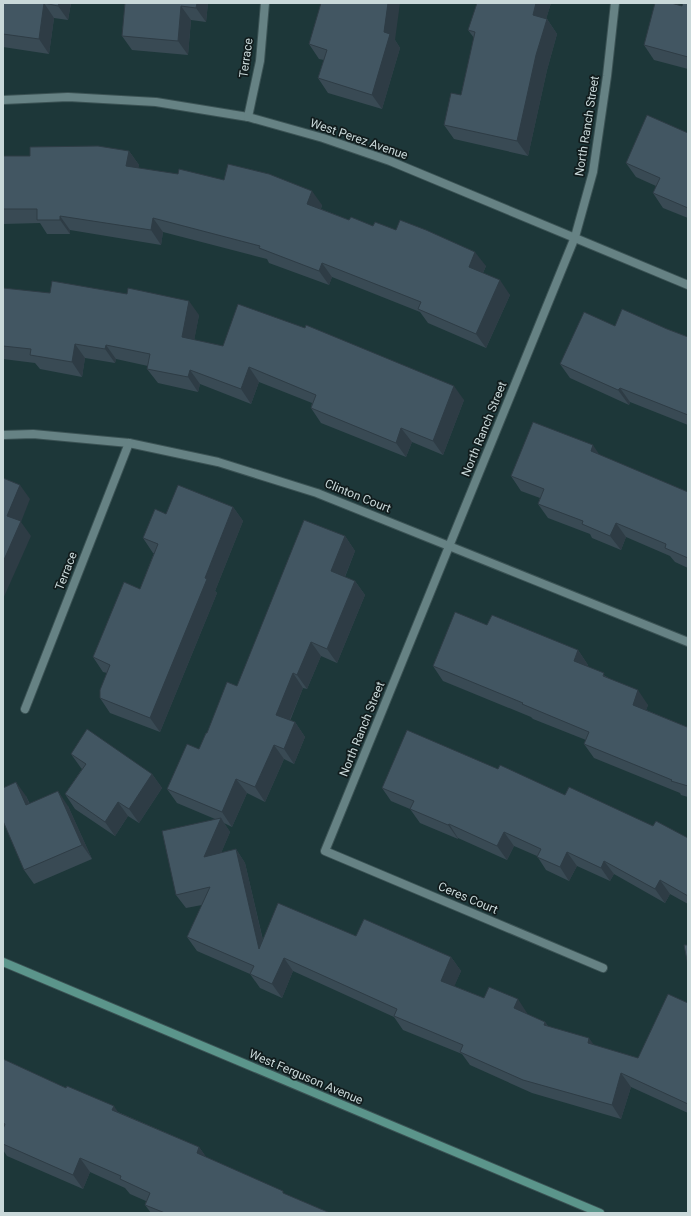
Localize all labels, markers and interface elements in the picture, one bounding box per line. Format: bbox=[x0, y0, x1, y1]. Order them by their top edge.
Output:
street label: Terrace bbox=[236, 37, 256, 79]
street label: North Ranch Street bbox=[572, 75, 602, 177]
street label: West Perez Avenue bbox=[308, 116, 410, 162]
street label: North Ranch Street bbox=[459, 379, 509, 479]
street label: Clinton Court bbox=[323, 476, 393, 516]
street label: Terrace bbox=[52, 550, 80, 592]
street label: North Ranch Street bbox=[337, 679, 387, 779]
street label: Ceres Court bbox=[436, 879, 500, 917]
street label: West Ferguson Avenue bbox=[247, 1047, 365, 1107]

